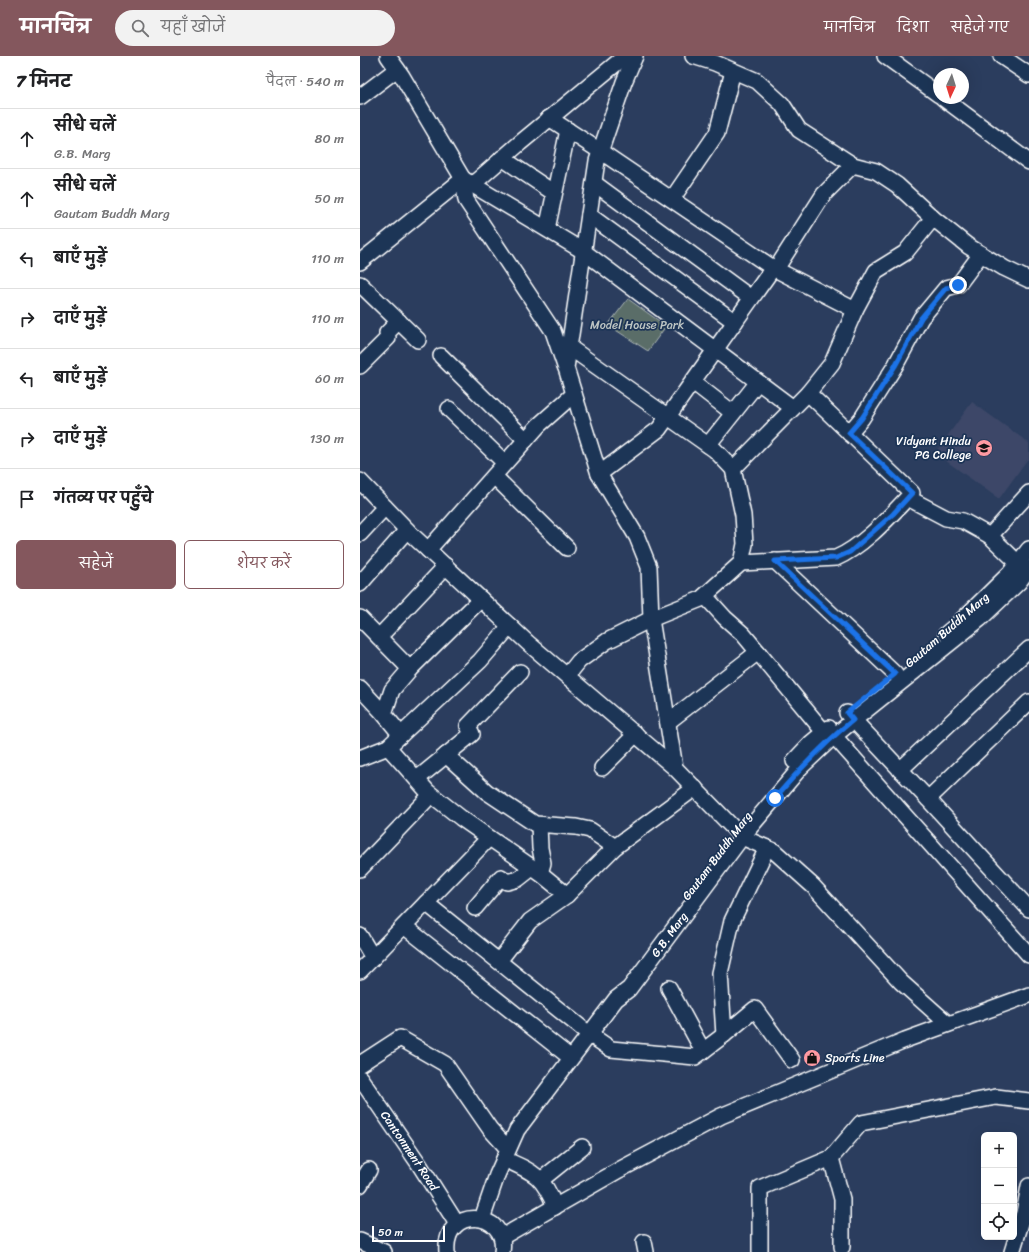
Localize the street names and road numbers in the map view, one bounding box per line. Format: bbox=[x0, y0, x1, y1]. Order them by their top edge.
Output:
street label: Gautam Buddh Marg bbox=[899, 587, 995, 673]
street label: Gautam Buddh Marg bbox=[676, 807, 758, 905]
street label: G.B. Marg bbox=[645, 907, 694, 962]
street label: Cantonment Road bbox=[374, 1106, 445, 1197]

